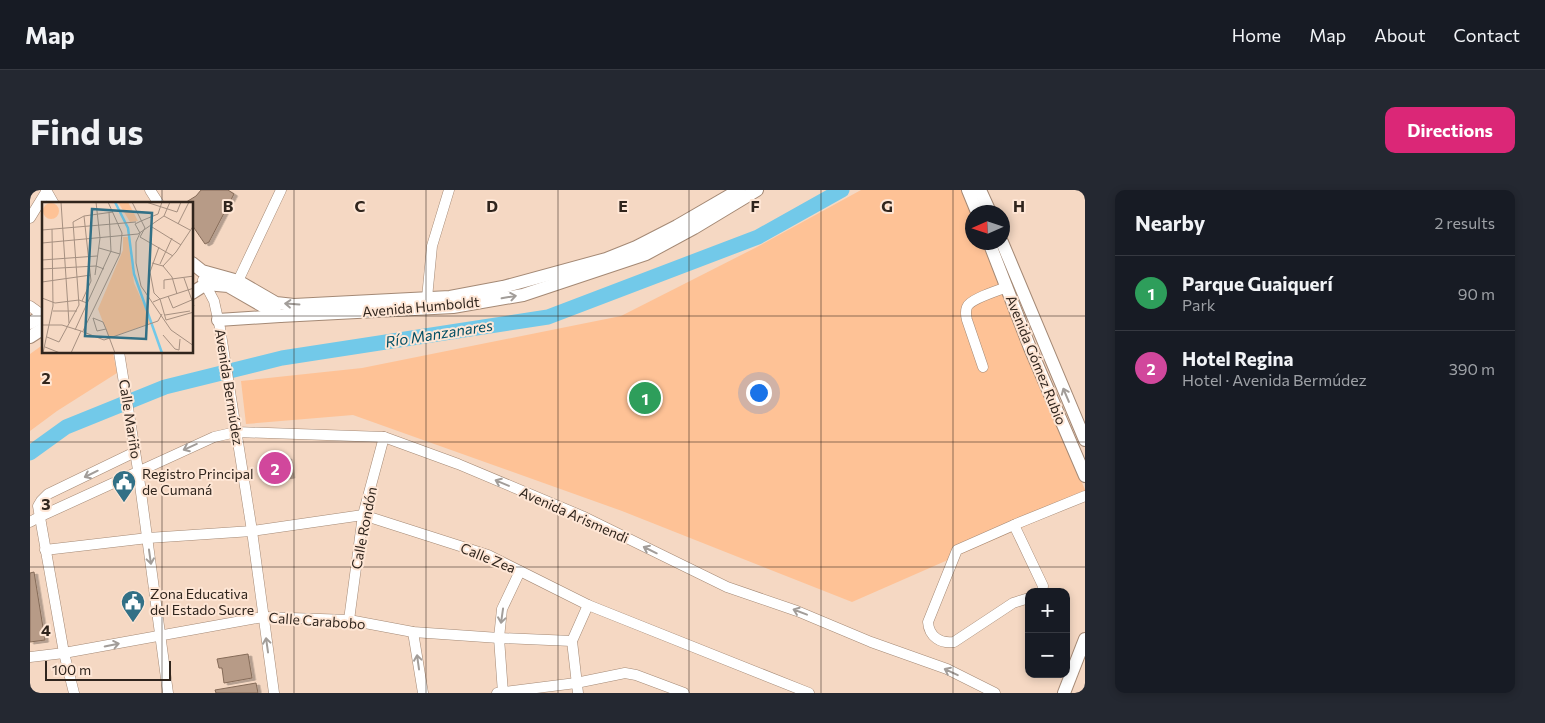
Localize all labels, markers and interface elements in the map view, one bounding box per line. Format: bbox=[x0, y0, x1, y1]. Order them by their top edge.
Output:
text: Map bbox=[25, 20, 75, 49]
text: Home bbox=[1232, 24, 1281, 46]
text: Map bbox=[1309, 24, 1346, 46]
text: About bbox=[1374, 24, 1426, 46]
text: Contact bbox=[1454, 24, 1520, 46]
button: Directions bbox=[1385, 107, 1515, 153]
text: Find us bbox=[30, 109, 144, 152]
text: B bbox=[223, 196, 234, 215]
text: C bbox=[355, 196, 366, 215]
text: D bbox=[486, 196, 498, 215]
text: E bbox=[618, 196, 628, 215]
text: F bbox=[750, 196, 760, 215]
text: G bbox=[881, 196, 893, 215]
text: H bbox=[1013, 196, 1025, 215]
inset map bbox=[42, 202, 194, 354]
north arrow bbox=[965, 205, 1010, 250]
text: Nearby bbox=[1135, 210, 1205, 235]
text: 2 results bbox=[1434, 213, 1495, 232]
text: Parque Guaiquerí bbox=[1182, 272, 1333, 295]
text: 1 bbox=[1147, 284, 1155, 303]
text: 90 m bbox=[1458, 284, 1495, 303]
one-way arrow bbox=[501, 292, 517, 302]
street label: Avenida Gómez Rubio bbox=[1003, 292, 1070, 427]
street label: Avenida Humboldt bbox=[362, 293, 481, 320]
text: Park bbox=[1182, 295, 1215, 314]
one-way arrow bbox=[285, 300, 301, 309]
water label: Río Manzanares bbox=[384, 316, 494, 350]
street label: Avenida Bermúdez bbox=[212, 327, 247, 446]
text: Hotel Regina bbox=[1182, 347, 1294, 370]
text: 2 bbox=[1146, 359, 1156, 378]
text: 390 m bbox=[1449, 359, 1495, 378]
text: 2 bbox=[41, 368, 51, 387]
text: Hotel · Avenida Bermúdez bbox=[1182, 370, 1367, 389]
street label: Calle Mariño bbox=[116, 378, 145, 460]
pin: 1 bbox=[629, 379, 661, 417]
your location bbox=[746, 380, 772, 406]
one-way arrow bbox=[1061, 388, 1071, 403]
one-way arrow bbox=[183, 443, 198, 453]
pin: 2 bbox=[259, 449, 291, 487]
place label: Registro Principal de Cumaná bbox=[142, 465, 254, 498]
public building icon: Registro Principal de Cumaná bbox=[111, 469, 137, 503]
one-way arrow bbox=[84, 470, 99, 479]
one-way arrow bbox=[495, 478, 510, 487]
street label: Avenida Arismendi bbox=[517, 483, 631, 546]
street label: Calle Rondón bbox=[347, 485, 380, 571]
text: 3 bbox=[41, 494, 51, 513]
street label: Calle Zea bbox=[458, 539, 518, 576]
one-way arrow bbox=[643, 545, 658, 554]
one-way arrow bbox=[145, 549, 155, 565]
place label: Zona Educativa del Estado Sucre bbox=[150, 585, 254, 618]
map controls bbox=[1025, 588, 1070, 678]
button: + bbox=[1025, 588, 1070, 633]
public building icon: Zona Educativa del Estado Sucre bbox=[120, 589, 146, 623]
one-way arrow bbox=[496, 607, 506, 623]
one-way arrow bbox=[793, 607, 808, 616]
street label: Calle Carabobo bbox=[268, 609, 366, 632]
text: 4 bbox=[41, 620, 51, 639]
button: − bbox=[1025, 633, 1070, 678]
one-way arrow bbox=[262, 637, 272, 653]
one-way arrow bbox=[104, 639, 120, 649]
one-way arrow bbox=[413, 655, 423, 671]
scale bar bbox=[45, 658, 171, 681]
text: 100 m bbox=[52, 661, 91, 678]
one-way arrow bbox=[944, 666, 959, 676]

